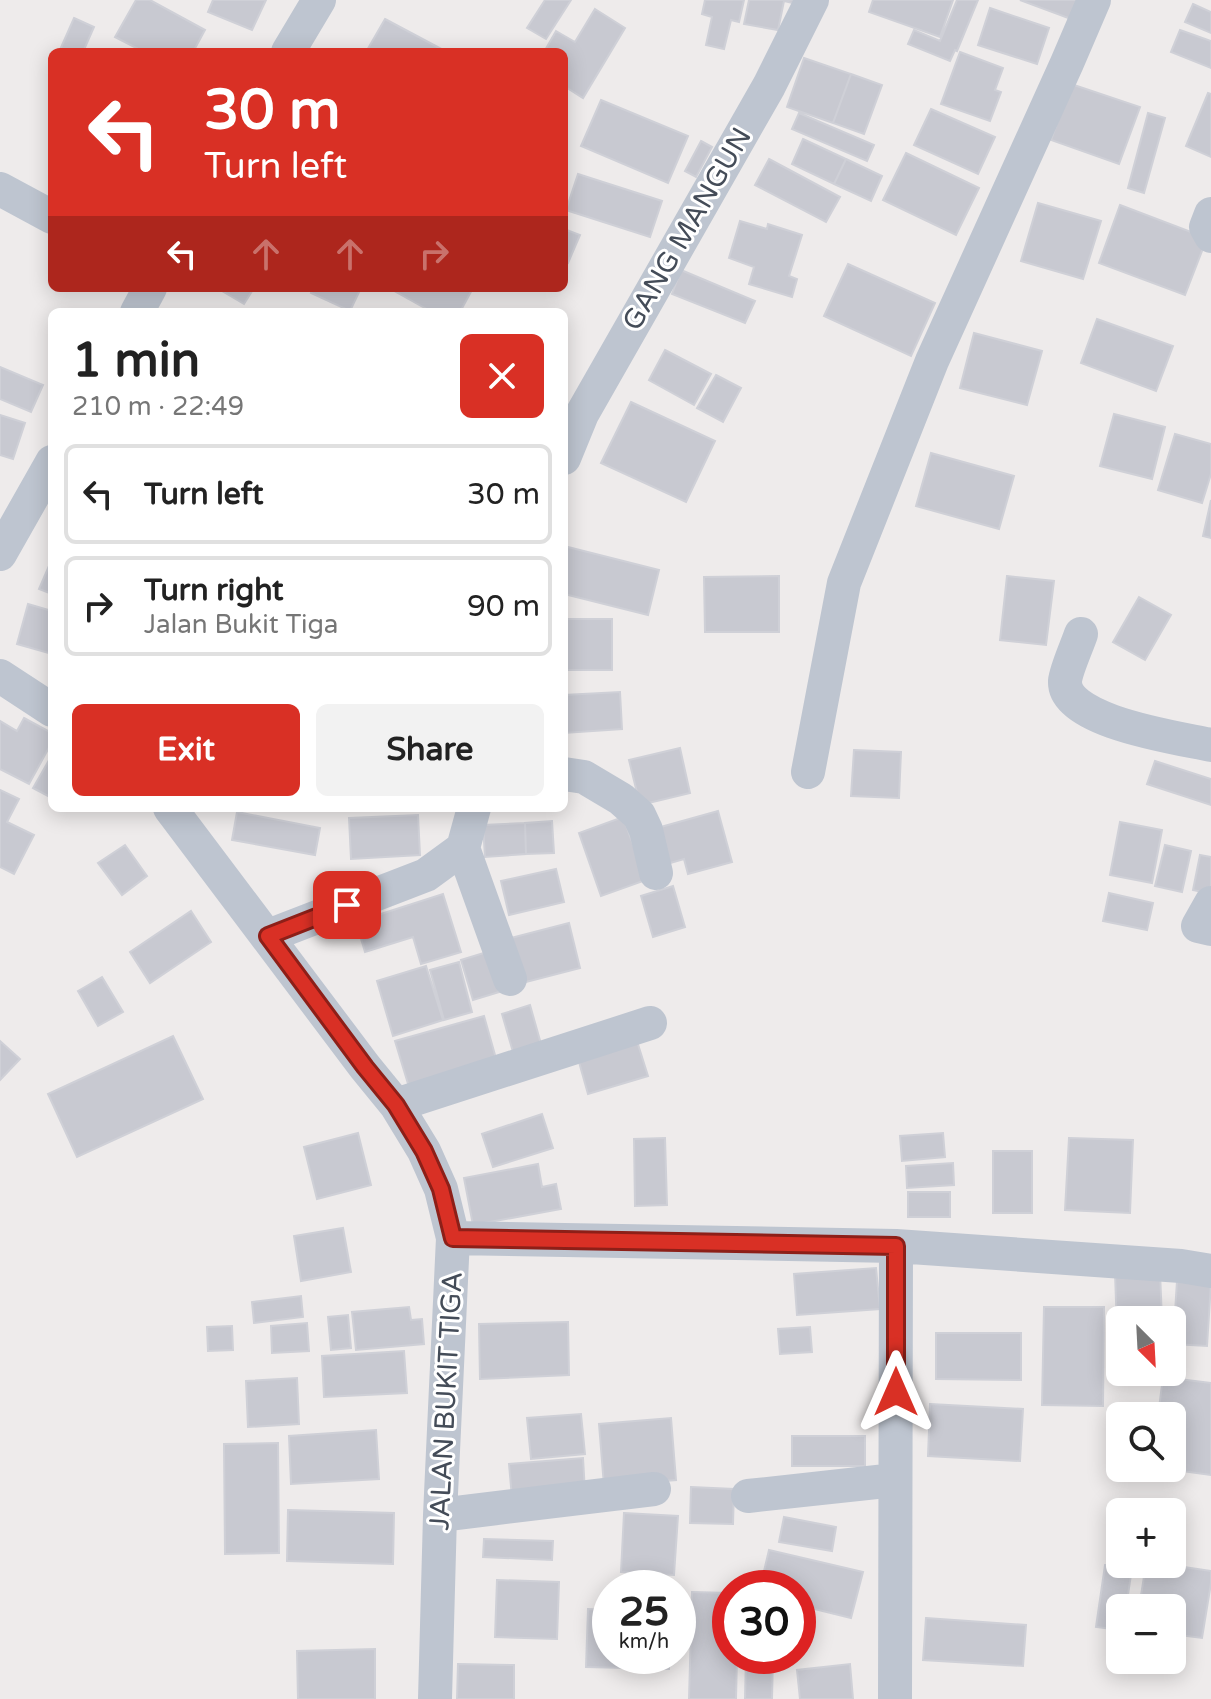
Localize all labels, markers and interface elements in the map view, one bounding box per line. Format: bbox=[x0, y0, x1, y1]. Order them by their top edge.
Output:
text: 30 m bbox=[204, 77, 340, 144]
icon: left bbox=[72, 80, 176, 184]
street label: GANG MANGUN bbox=[615, 122, 759, 336]
text: Turn left bbox=[204, 145, 347, 188]
icon: left bbox=[160, 232, 204, 276]
icon: ahead bbox=[244, 232, 288, 276]
icon: ahead bbox=[328, 232, 372, 276]
icon: right bbox=[412, 232, 456, 276]
text: 1 min bbox=[72, 332, 200, 390]
button: close bbox=[460, 334, 544, 418]
text: 210 m · 22:49 bbox=[72, 391, 244, 422]
icon: left bbox=[76, 472, 120, 516]
text: Turn left bbox=[144, 476, 263, 513]
text: 30 m bbox=[467, 476, 540, 513]
text: Turn right bbox=[144, 572, 284, 609]
icon: right bbox=[76, 584, 120, 628]
text: 90 m bbox=[467, 588, 540, 625]
text: Jalan Bukit Tiga bbox=[144, 609, 338, 640]
button: Exit bbox=[72, 704, 300, 796]
button: Share bbox=[316, 704, 544, 796]
pin bbox=[313, 871, 381, 939]
icon: arrive bbox=[325, 883, 369, 927]
street label: JALAN BUKIT TIGA bbox=[422, 1271, 470, 1531]
north arrow bbox=[1106, 1306, 1186, 1386]
map controls bbox=[1106, 1306, 1186, 1674]
position arrow bbox=[854, 1350, 938, 1434]
button: search bbox=[1106, 1402, 1186, 1482]
button: + bbox=[1106, 1498, 1186, 1578]
speed limit sign: 30 bbox=[712, 1570, 816, 1674]
text: 25 bbox=[619, 1588, 669, 1636]
button: − bbox=[1106, 1594, 1186, 1674]
text: km/h bbox=[619, 1630, 669, 1654]

